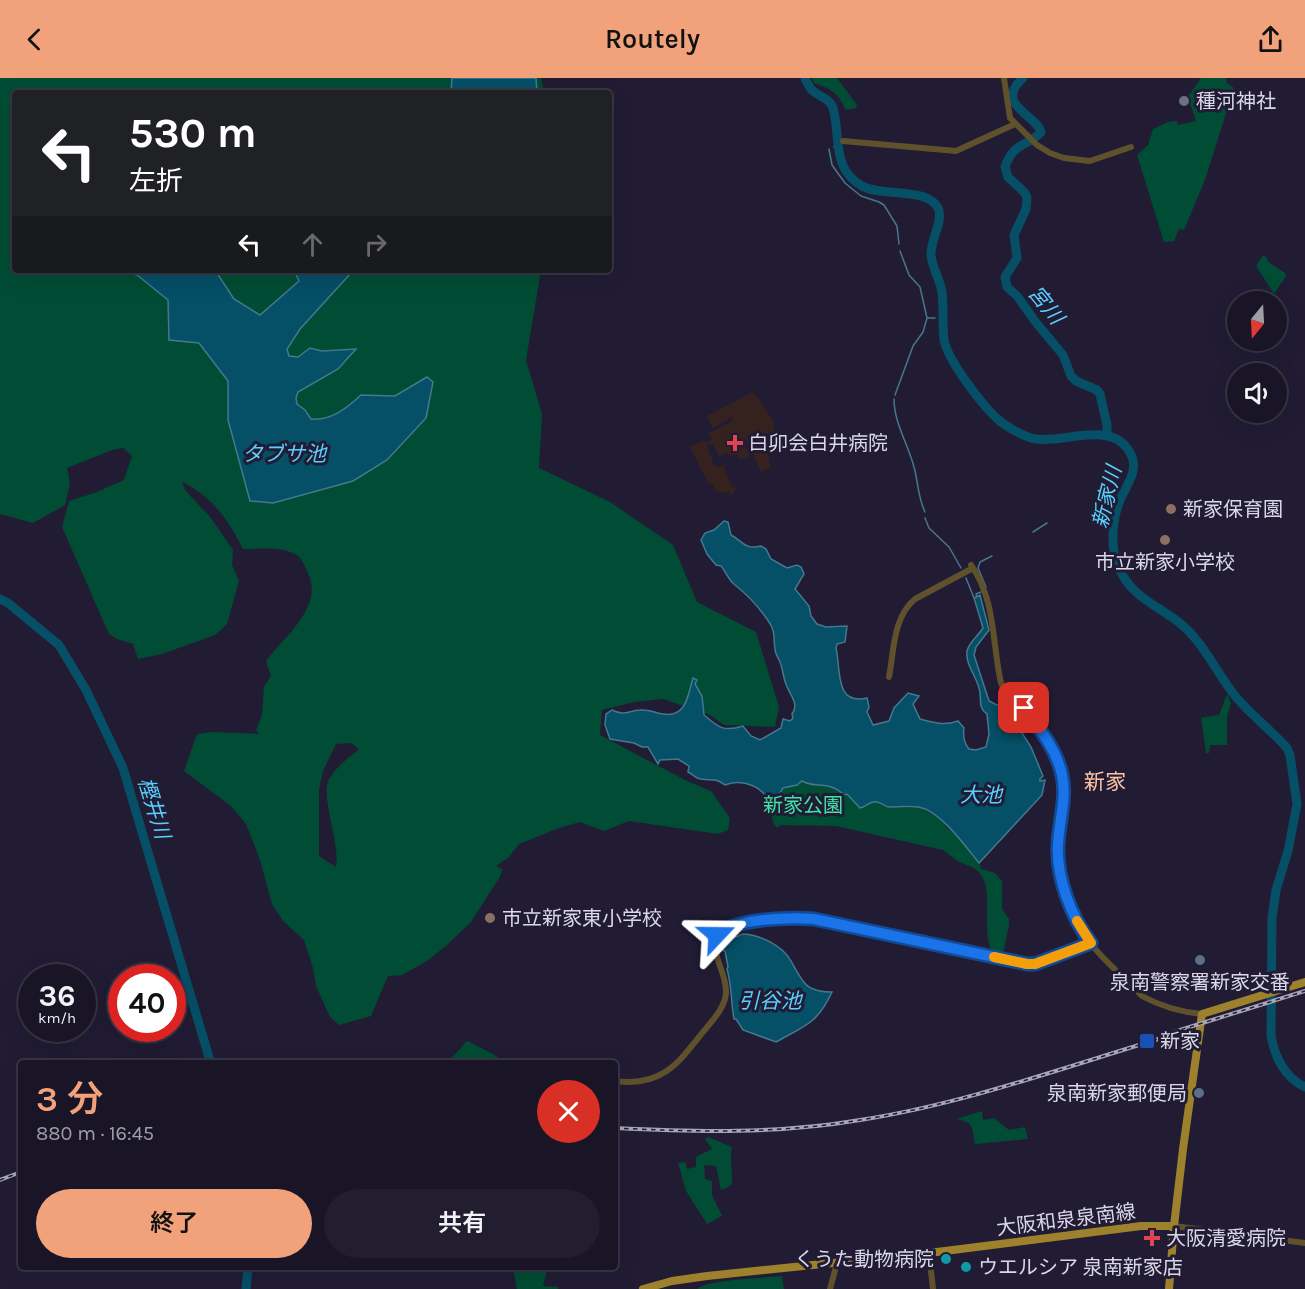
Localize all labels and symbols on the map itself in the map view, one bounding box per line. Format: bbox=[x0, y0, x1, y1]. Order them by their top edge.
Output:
place label: 種河神社 bbox=[1196, 90, 1276, 113]
marker: 種河神社 bbox=[1177, 94, 1191, 108]
water label: 宮川 bbox=[1023, 281, 1070, 330]
north arrow bbox=[1227, 291, 1287, 351]
place label: 白卯会白井病院 bbox=[748, 432, 888, 455]
marker: 白卯会白井病院 bbox=[726, 434, 744, 452]
water label: タブサ池 bbox=[242, 442, 328, 466]
water label: 新家川 bbox=[1088, 462, 1127, 530]
place label: 新家保育園 bbox=[1183, 498, 1283, 521]
marker: 新家保育園 bbox=[1164, 502, 1178, 516]
marker: 市立新家小学校 bbox=[1158, 533, 1172, 547]
place label: 市立新家小学校 bbox=[1095, 551, 1235, 574]
pin bbox=[998, 682, 1049, 733]
district label: 新家 bbox=[1084, 770, 1126, 794]
water label: 樫井川 bbox=[133, 774, 175, 844]
water label: 大池 bbox=[960, 783, 1004, 807]
park label: 新家公園 bbox=[763, 794, 843, 817]
position arrow bbox=[685, 903, 749, 967]
place label: 市立新家東小学校 bbox=[502, 907, 662, 930]
marker: 市立新家東小学校 bbox=[483, 911, 497, 925]
marker: 泉南警察署新家交番 bbox=[1193, 953, 1207, 967]
speed limit sign: 40 bbox=[108, 964, 186, 1042]
place label: 泉南警察署新家交番 bbox=[1110, 971, 1290, 994]
water label: 引谷池 bbox=[739, 989, 803, 1013]
place label: 新家 bbox=[1160, 1030, 1200, 1053]
marker: 新家 bbox=[1138, 1032, 1156, 1050]
place label: 泉南新家郵便局 bbox=[1047, 1082, 1187, 1105]
marker: 泉南新家郵便局 bbox=[1192, 1086, 1206, 1100]
street label: 大阪和泉泉南線 bbox=[995, 1200, 1137, 1240]
place label: 大阪清愛病院 bbox=[1166, 1227, 1286, 1250]
marker: 大阪清愛病院 bbox=[1143, 1229, 1161, 1247]
place label: くうた動物病院 bbox=[794, 1248, 934, 1271]
marker: くうた動物病院 bbox=[939, 1252, 953, 1266]
place label: ウエルシア 泉南新家店 bbox=[978, 1256, 1183, 1279]
marker: ウエルシア 泉南新家店 bbox=[959, 1260, 973, 1274]

